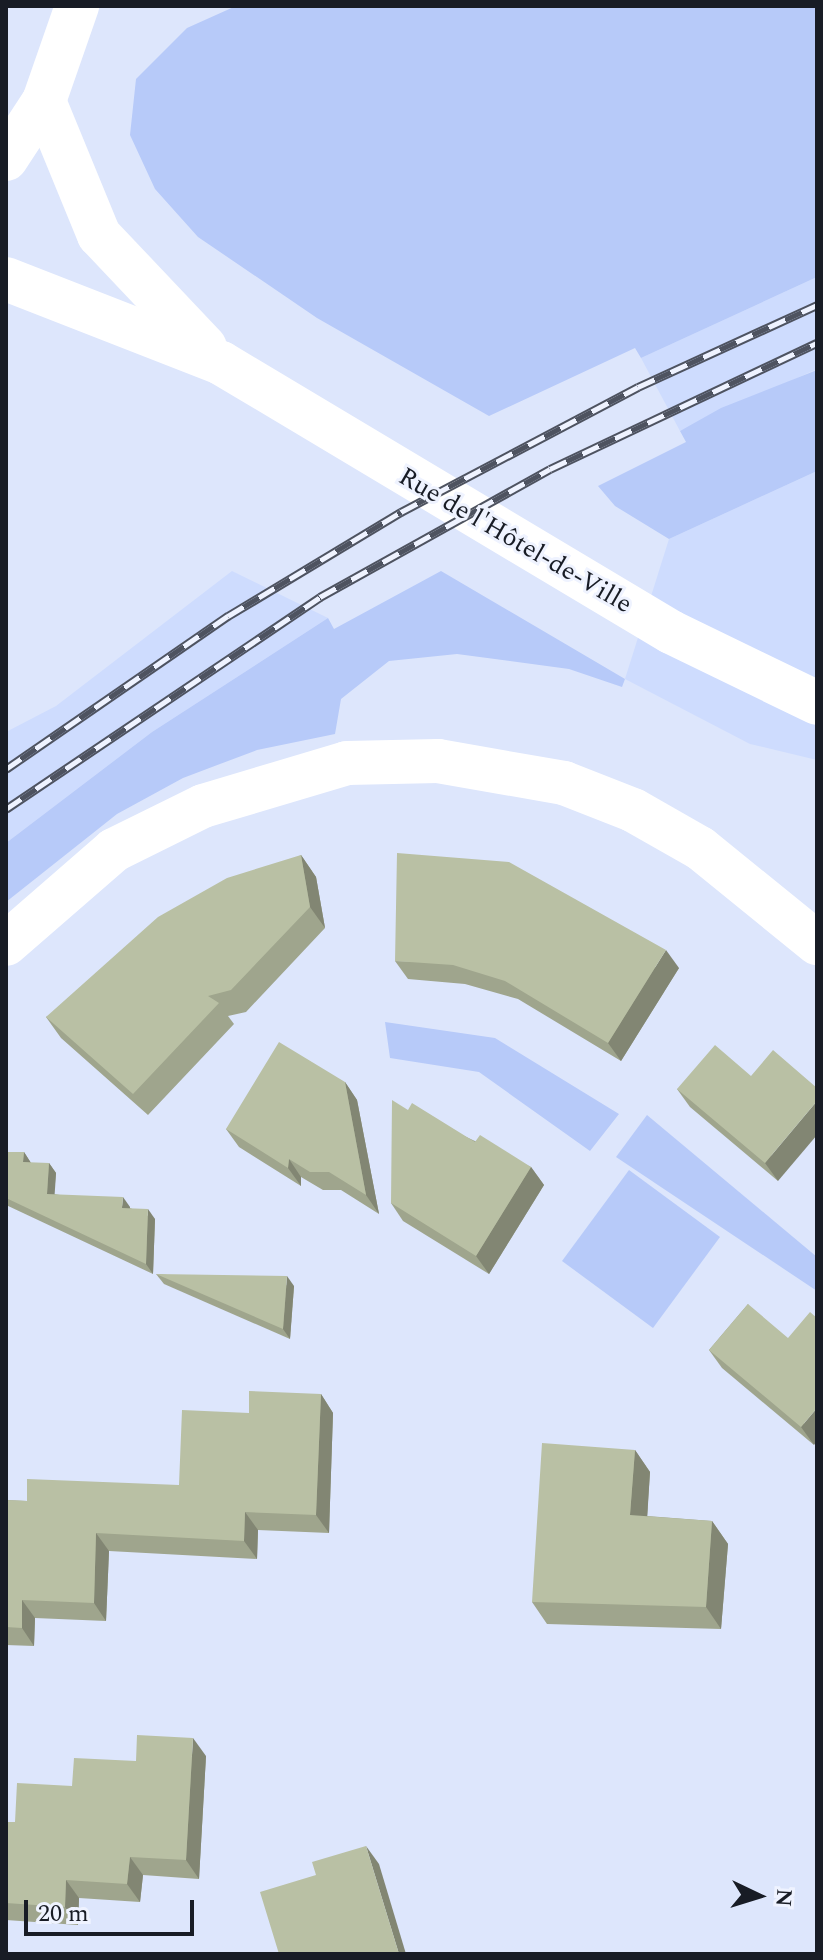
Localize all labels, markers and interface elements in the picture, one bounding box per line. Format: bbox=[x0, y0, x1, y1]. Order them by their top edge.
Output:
street label: Rue de l'Hôtel-de-Ville bbox=[393, 461, 637, 621]
north arrow bbox=[719, 1856, 799, 1936]
scale bar bbox=[28, 1884, 198, 1934]
text: N bbox=[766, 1888, 801, 1908]
text: 20 m bbox=[38, 1896, 89, 1932]

